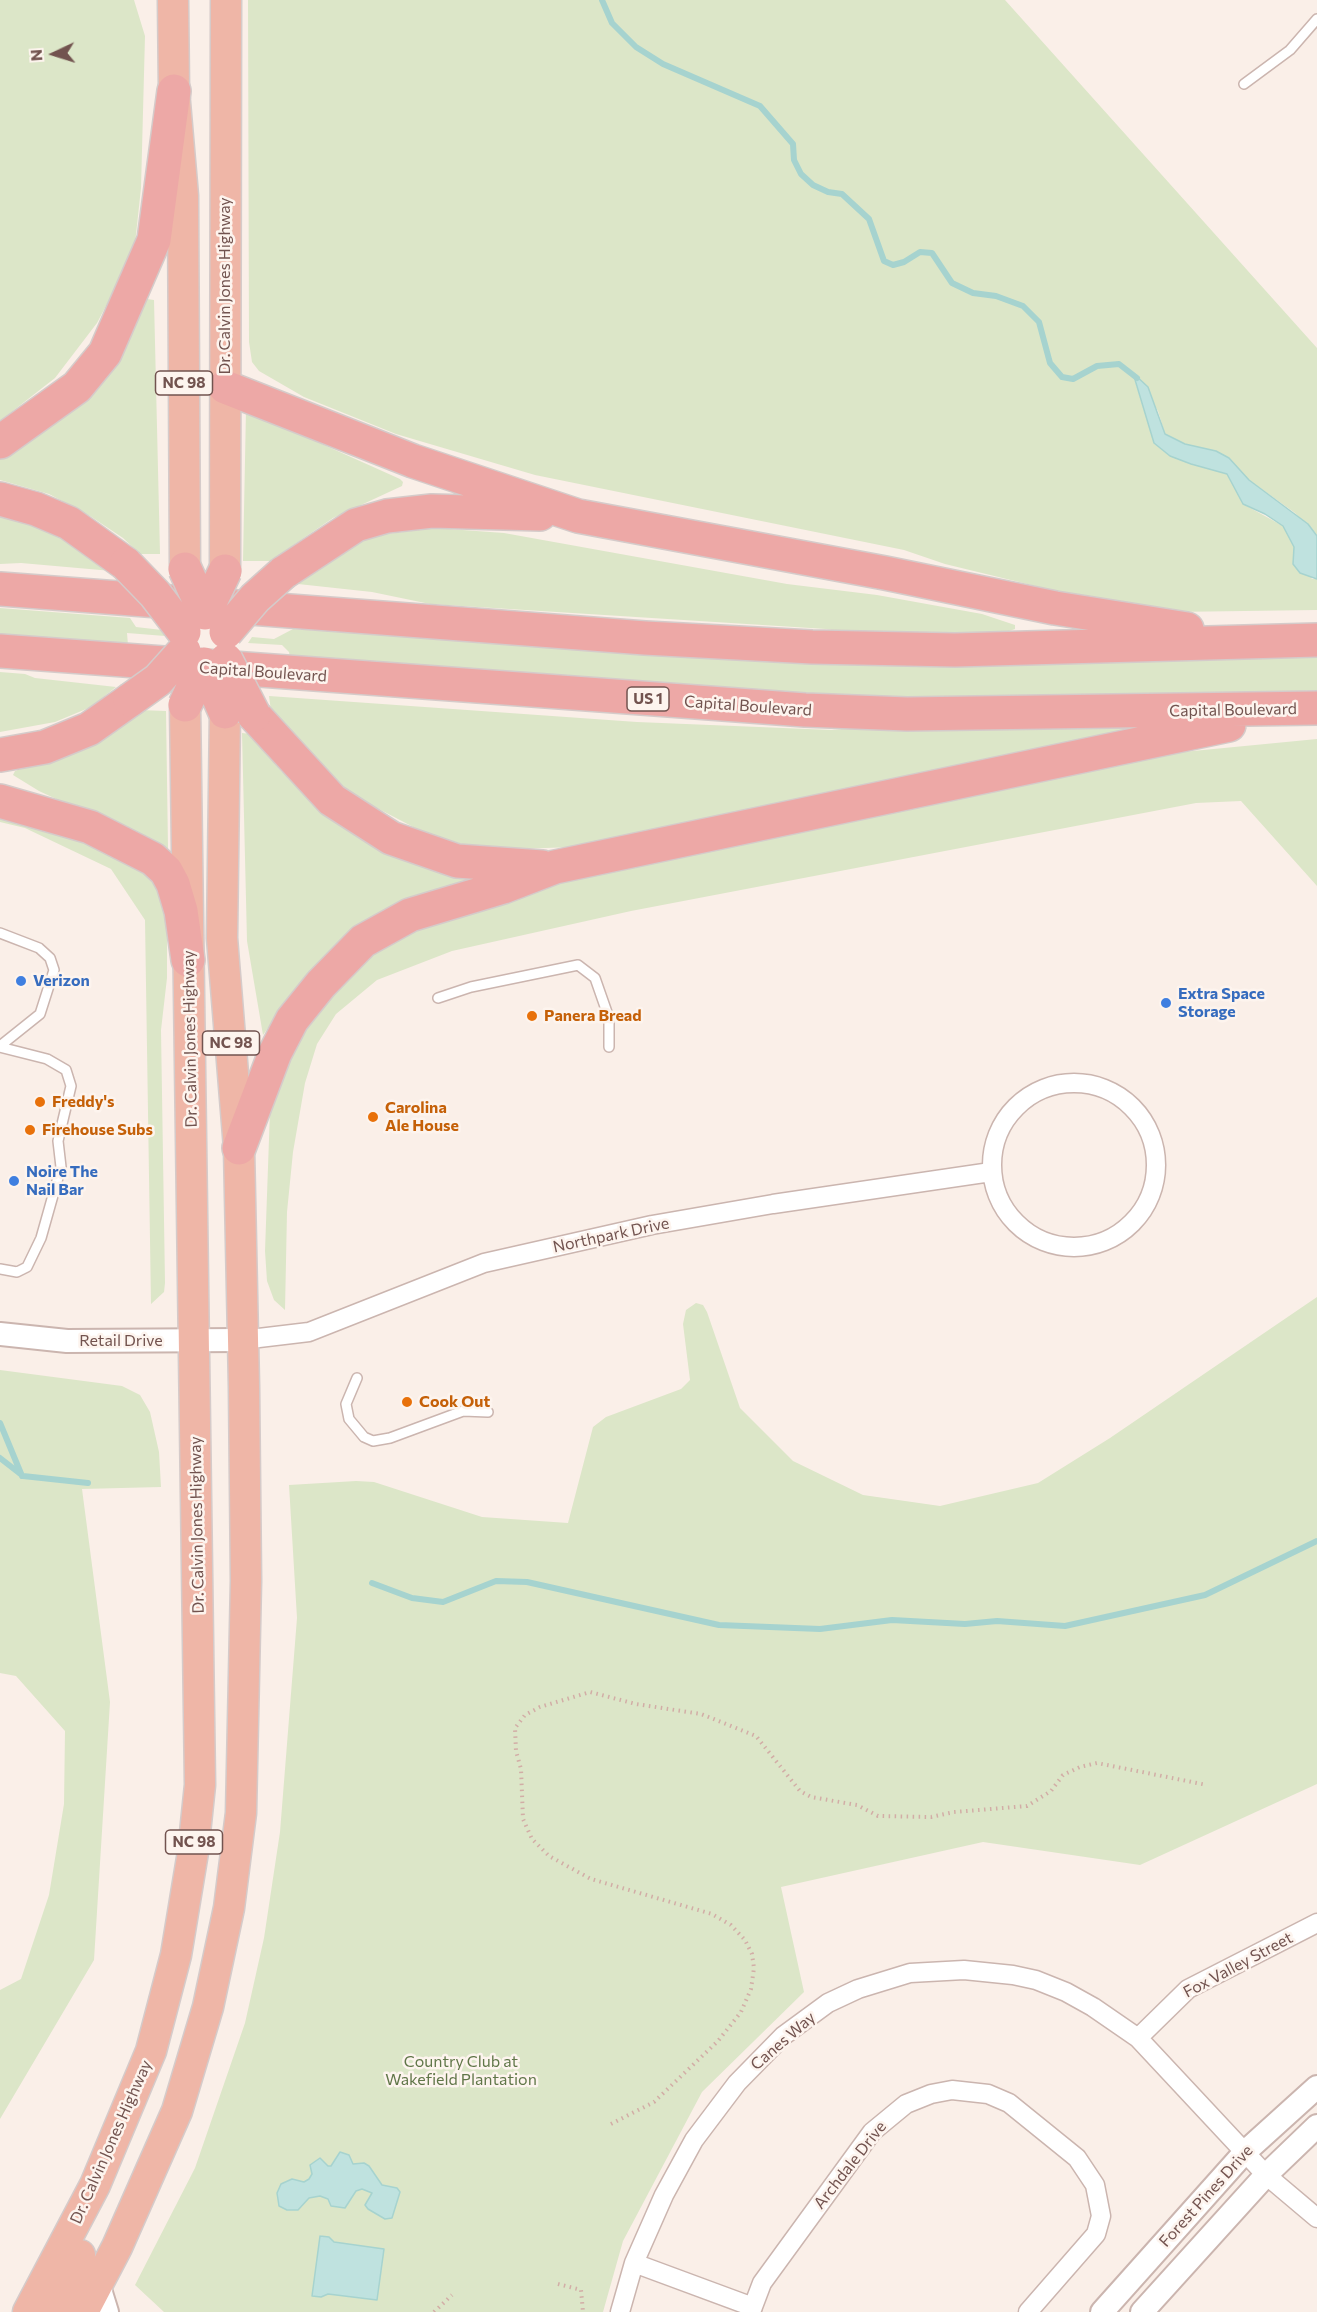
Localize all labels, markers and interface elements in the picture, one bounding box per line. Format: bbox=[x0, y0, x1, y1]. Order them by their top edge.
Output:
north arrow bbox=[24, 24, 84, 84]
text: N bbox=[26, 49, 45, 62]
street label: Dr. Calvin Jones Highway bbox=[215, 197, 235, 375]
road number: NC 98 bbox=[156, 371, 213, 395]
street label: Capital Boulevard bbox=[199, 658, 327, 686]
road number: US 1 bbox=[627, 687, 669, 711]
street label: Capital Boulevard bbox=[684, 692, 812, 720]
street label: Capital Boulevard bbox=[1169, 699, 1297, 721]
street label: Dr. Calvin Jones Highway bbox=[179, 950, 201, 1128]
place label: Verizon bbox=[33, 971, 90, 991]
marker: Verizon bbox=[14, 974, 28, 988]
place label: Extra Space Storage bbox=[1178, 984, 1265, 1022]
marker: Extra Space Storage bbox=[1159, 996, 1173, 1010]
place label: Panera Bread bbox=[544, 1006, 642, 1026]
marker: Panera Bread bbox=[525, 1009, 539, 1023]
road number: NC 98 bbox=[202, 1031, 260, 1055]
place label: Freddy's bbox=[52, 1092, 114, 1112]
marker: Freddy's bbox=[33, 1095, 47, 1109]
place label: Carolina Ale House bbox=[385, 1098, 459, 1136]
marker: Carolina Ale House bbox=[366, 1110, 380, 1124]
place label: Firehouse Subs bbox=[42, 1120, 153, 1140]
marker: Firehouse Subs bbox=[23, 1123, 37, 1137]
place label: Noire The Nail Bar bbox=[26, 1162, 98, 1200]
marker: Noire The Nail Bar bbox=[7, 1174, 21, 1188]
street label: Northpark Drive bbox=[551, 1213, 671, 1257]
street label: Retail Drive bbox=[79, 1331, 163, 1351]
place label: Cook Out bbox=[419, 1392, 490, 1412]
marker: Cook Out bbox=[400, 1395, 414, 1409]
street label: Dr. Calvin Jones Highway bbox=[186, 1436, 208, 1614]
road number: NC 98 bbox=[166, 1830, 222, 1854]
street label: Fox Valley Street bbox=[1180, 1928, 1296, 2002]
street label: Canes Way bbox=[747, 2008, 819, 2074]
park label: Country Club at Wakefield Plantation bbox=[385, 2052, 537, 2090]
street label: Dr. Calvin Jones Highway bbox=[66, 2057, 156, 2227]
street label: Archdale Drive bbox=[810, 2117, 890, 2213]
street label: Forest Pines Drive bbox=[1155, 2141, 1257, 2251]

